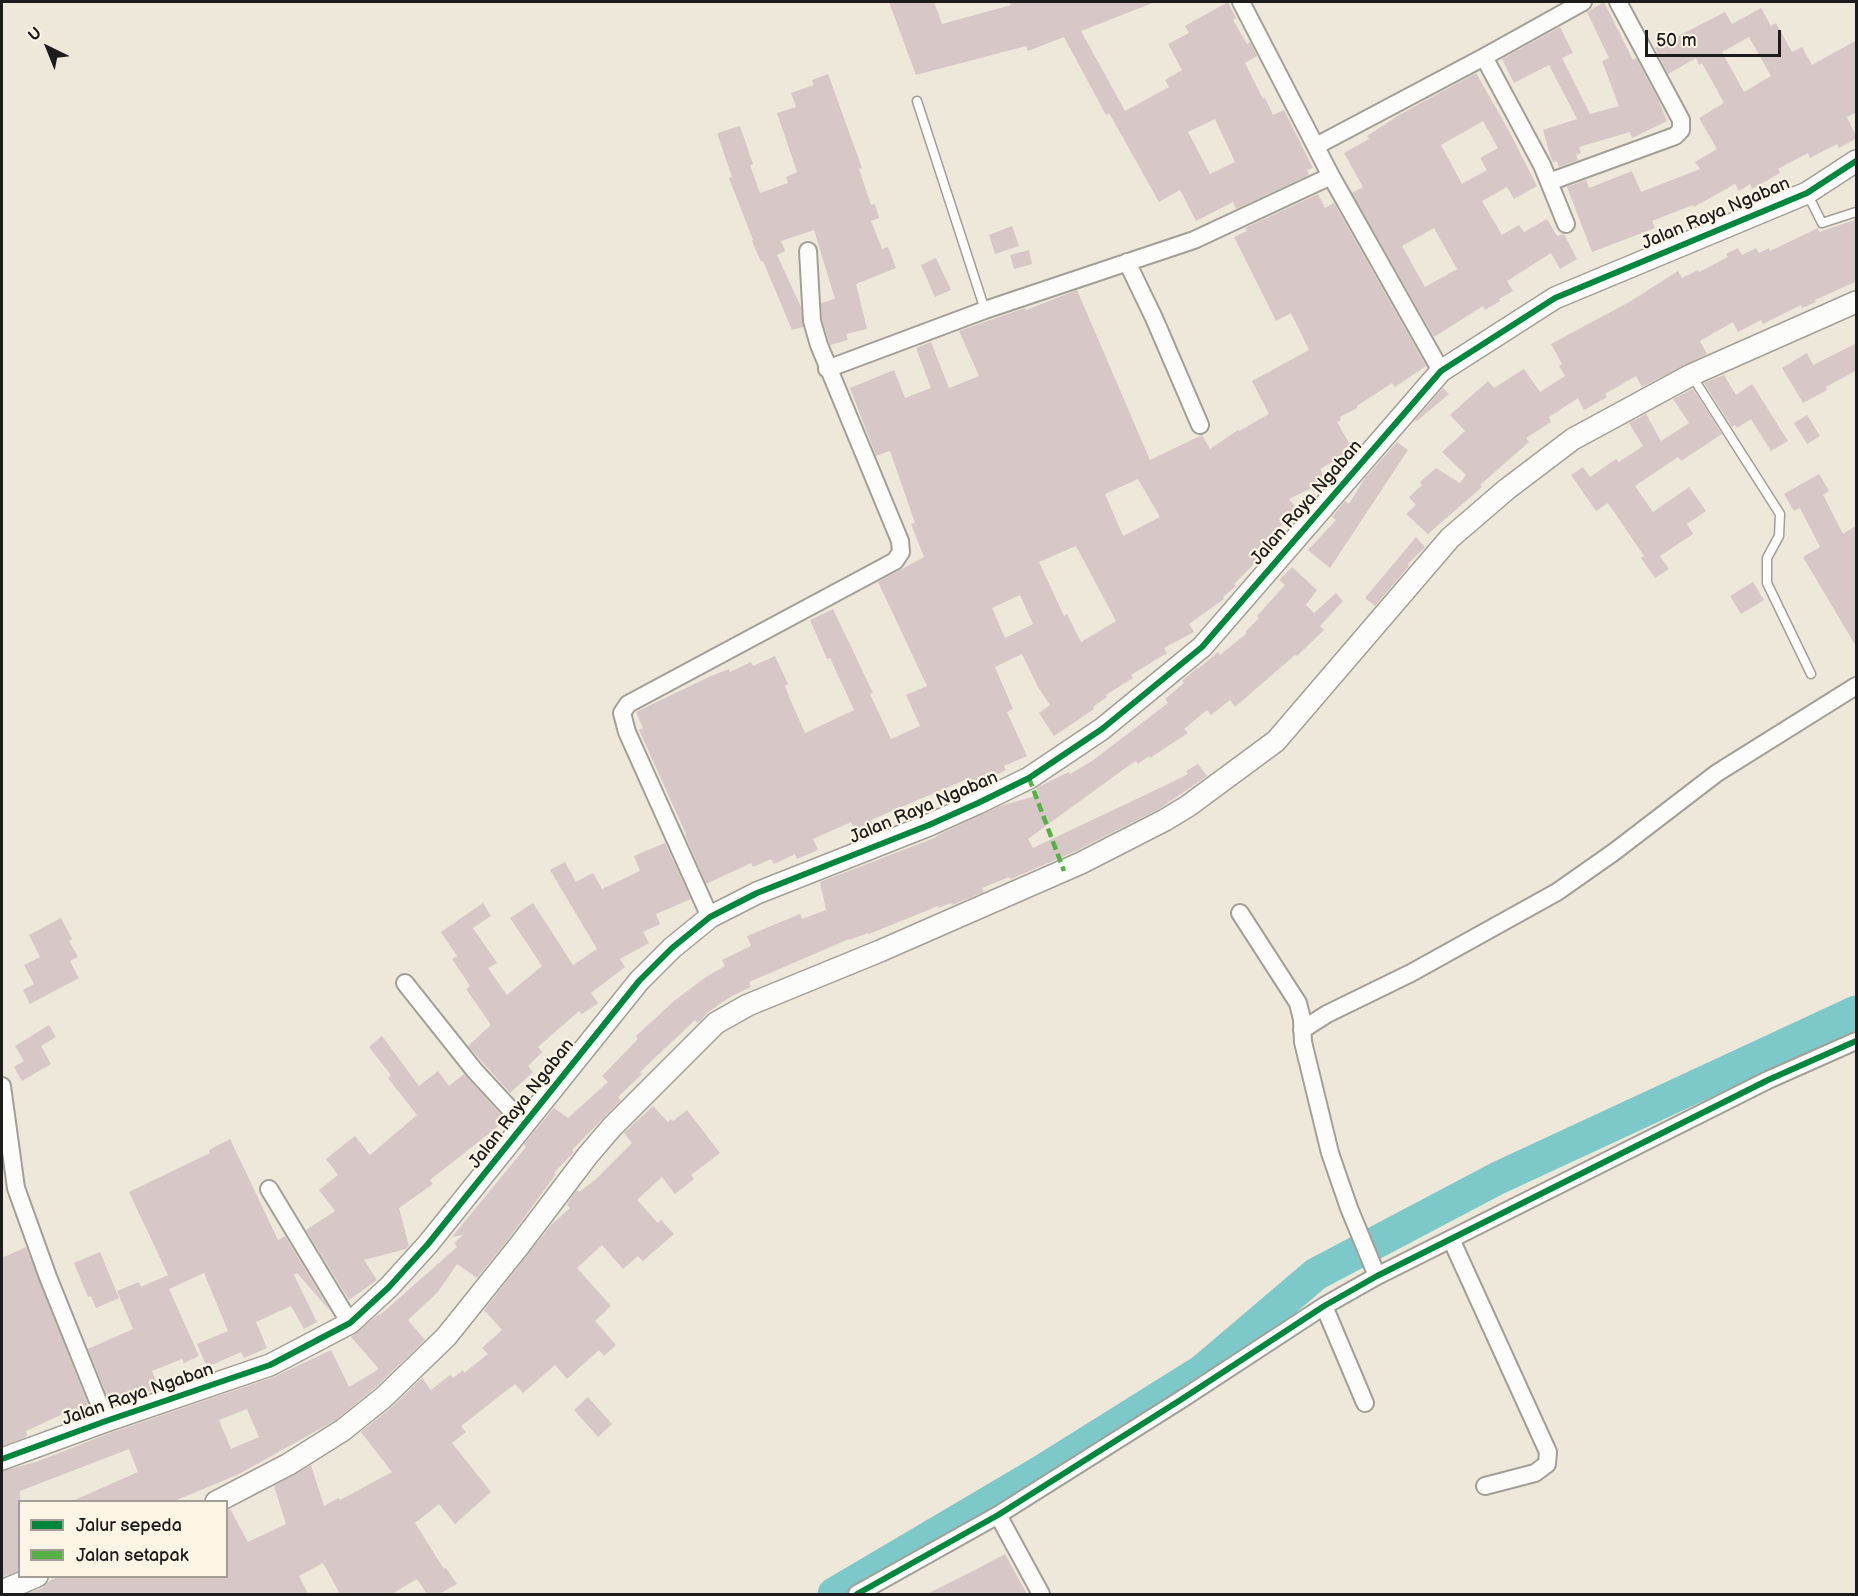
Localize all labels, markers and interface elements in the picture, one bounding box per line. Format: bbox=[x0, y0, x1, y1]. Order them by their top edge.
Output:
north arrow bbox=[18, 18, 78, 78]
scale bar bbox=[1648, 18, 1784, 56]
text: U bbox=[25, 24, 46, 45]
text: 50 m bbox=[1656, 30, 1697, 51]
street label: Jalan Raya Ngaban bbox=[1639, 173, 1793, 255]
street label: Jalan Raya Ngaban bbox=[1247, 436, 1367, 570]
street label: Jalan Raya Ngaban bbox=[847, 767, 1001, 849]
street label: Jalan Raya Ngaban bbox=[465, 1035, 579, 1173]
street label: Jalan Raya Ngaban bbox=[59, 1359, 217, 1431]
legend bbox=[18, 1500, 228, 1578]
text: Jalur sepeda bbox=[76, 1515, 182, 1536]
text: Jalan setapak bbox=[76, 1545, 189, 1566]

